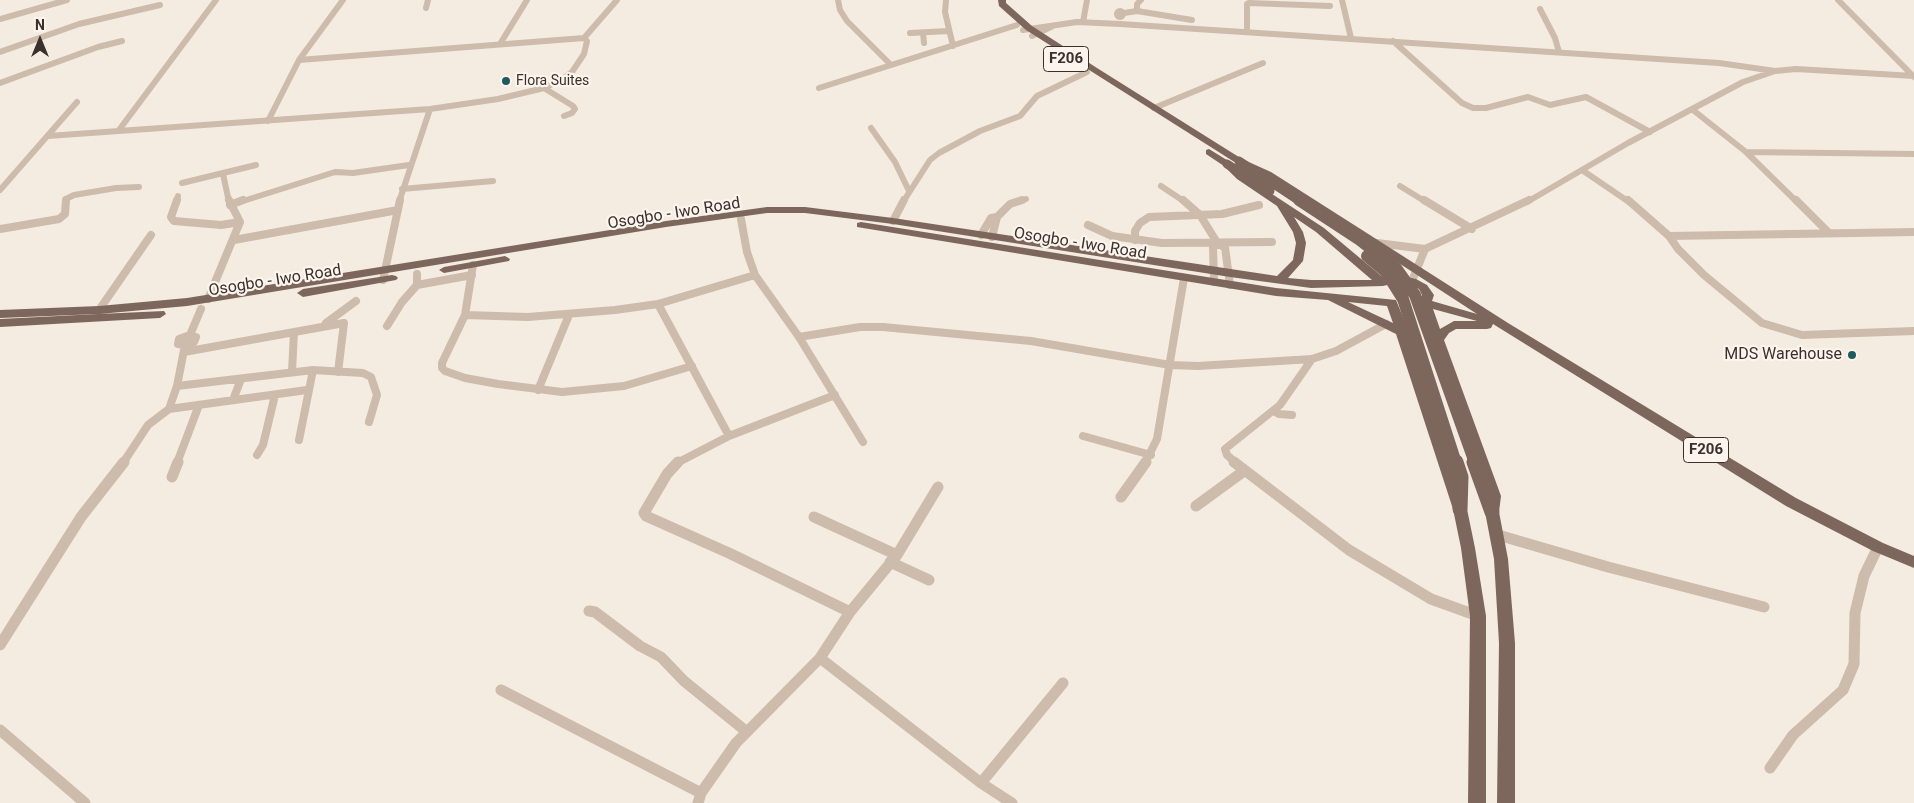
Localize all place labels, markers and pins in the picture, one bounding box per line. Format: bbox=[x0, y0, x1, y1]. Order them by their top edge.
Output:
place label: Flora Suites bbox=[516, 73, 589, 89]
marker: Flora Suites bbox=[500, 75, 512, 87]
place label: MDS Warehouse bbox=[1724, 345, 1842, 365]
marker: MDS Warehouse bbox=[1846, 349, 1858, 361]

